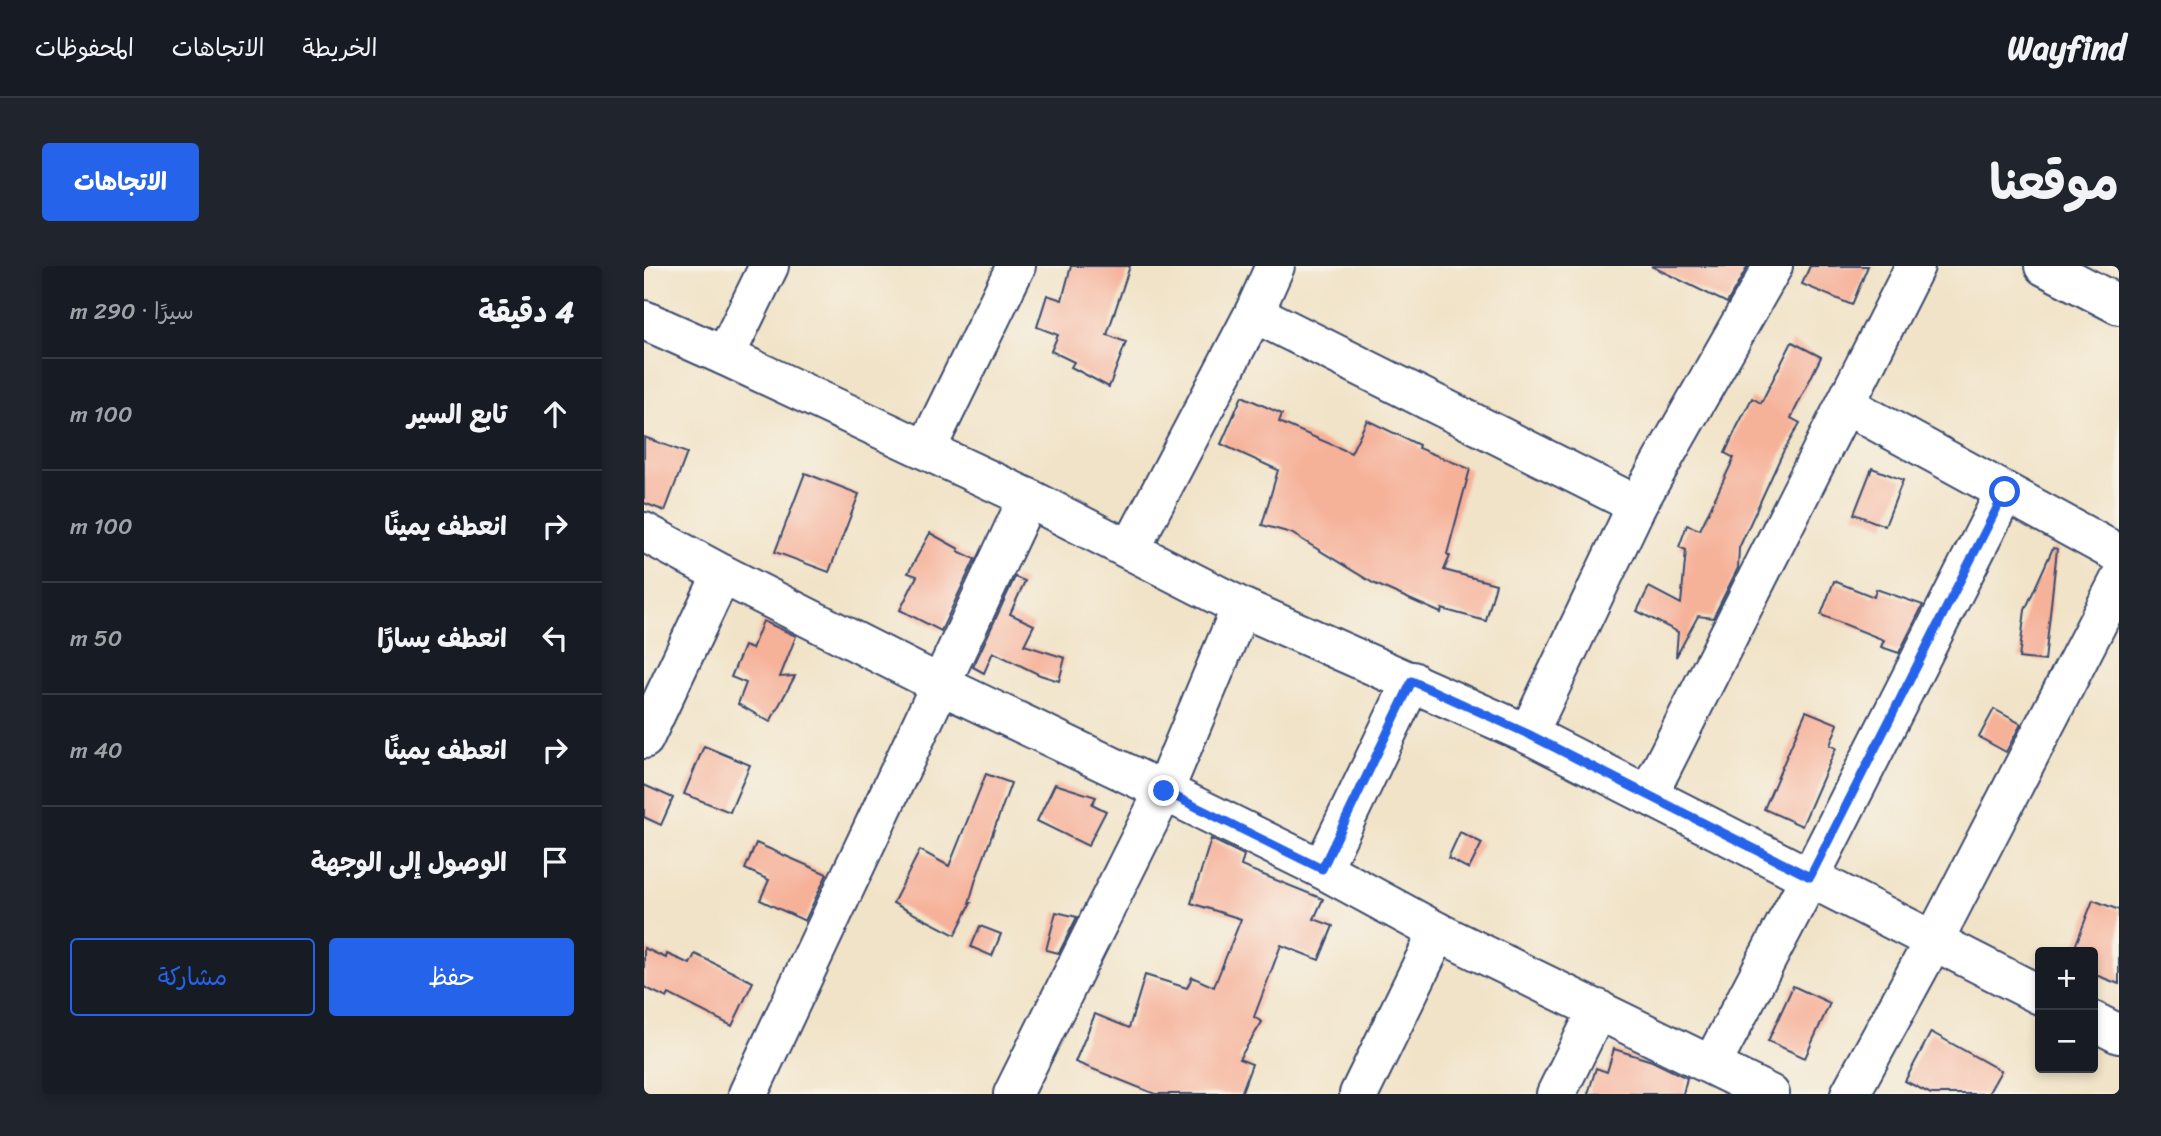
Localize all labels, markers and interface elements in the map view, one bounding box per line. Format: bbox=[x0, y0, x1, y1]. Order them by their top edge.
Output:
text: Wayfind bbox=[2007, 19, 2126, 77]
text: المحفوظات bbox=[35, 27, 134, 69]
text: الاتجاهات bbox=[172, 27, 265, 69]
text: الخريطة bbox=[303, 27, 377, 69]
text: موقعنا bbox=[1989, 139, 2119, 226]
button: الاتجاهات bbox=[42, 143, 199, 221]
text: 4 دقيقة bbox=[478, 285, 574, 339]
text: سيرًا · 290 m bbox=[70, 291, 194, 332]
text: تابع السير bbox=[408, 391, 507, 437]
text: 100 m bbox=[70, 394, 133, 435]
icon: ahead bbox=[536, 395, 574, 433]
route start bbox=[1989, 476, 2020, 507]
text: انعطف يمينًا bbox=[384, 503, 507, 549]
text: 100 m bbox=[70, 506, 133, 547]
icon: right bbox=[536, 507, 574, 545]
text: انعطف يسارًا bbox=[377, 615, 507, 661]
text: 50 m bbox=[70, 618, 122, 659]
icon: left bbox=[536, 619, 574, 657]
text: انعطف يمينًا bbox=[384, 727, 507, 773]
text: 40 m bbox=[70, 730, 123, 771]
icon: right bbox=[536, 731, 574, 769]
route end bbox=[1148, 775, 1179, 806]
text: الوصول إلى الوجهة bbox=[311, 839, 507, 885]
icon: arrive bbox=[536, 843, 574, 881]
button: مشاركة bbox=[70, 938, 315, 1016]
button: حفظ bbox=[329, 938, 574, 1016]
map controls bbox=[2035, 947, 2098, 1073]
button: + bbox=[2035, 947, 2098, 1010]
button: − bbox=[2035, 1010, 2098, 1073]

